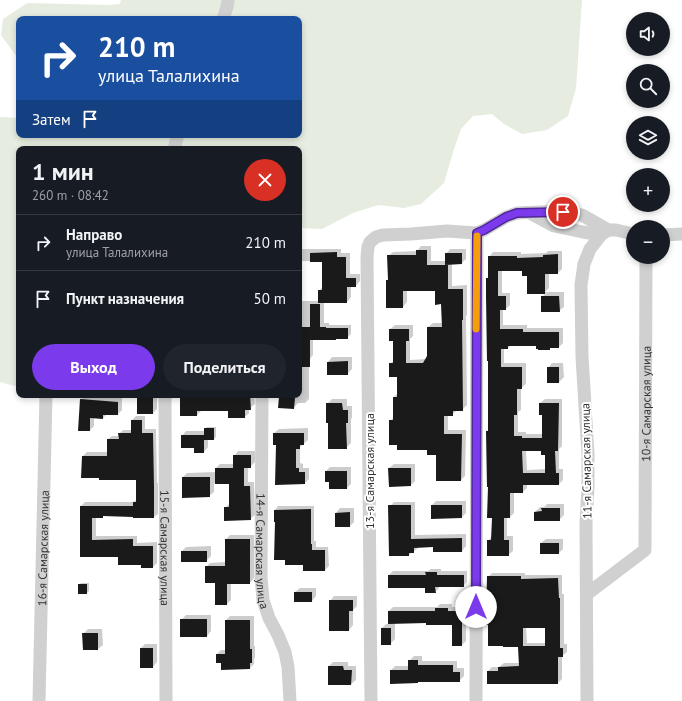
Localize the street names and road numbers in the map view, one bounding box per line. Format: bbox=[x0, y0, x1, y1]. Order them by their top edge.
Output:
street label: 10-я Самарская улица bbox=[638, 346, 653, 462]
street label: 11-я Самарская улица bbox=[577, 403, 595, 519]
street label: 13-я Самарская улица bbox=[362, 413, 377, 529]
street label: 16-я Самарская улица bbox=[34, 490, 51, 606]
street label: 15-я Самарская улица bbox=[158, 490, 173, 606]
street label: 14-я Самарская улица bbox=[253, 493, 273, 611]

